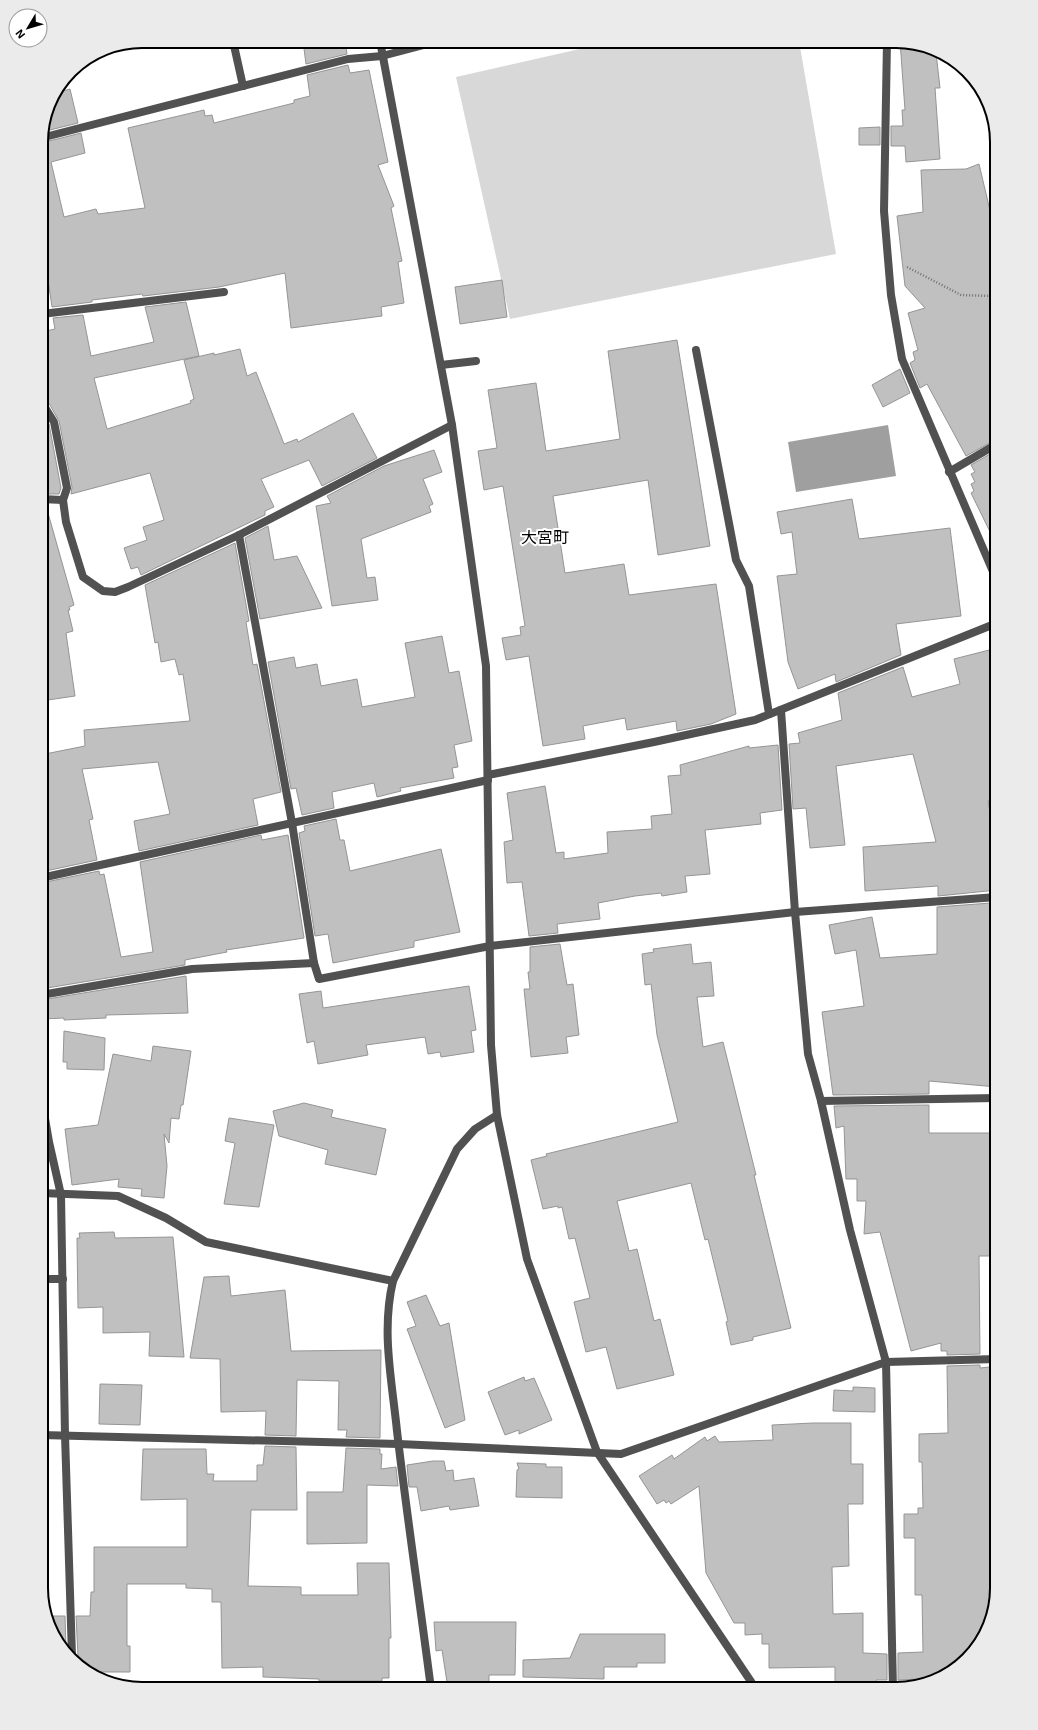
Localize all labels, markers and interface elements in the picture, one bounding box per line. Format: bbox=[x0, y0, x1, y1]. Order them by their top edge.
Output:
north arrow bbox=[8, 8, 48, 48]
text: N bbox=[12, 27, 27, 42]
district label: 大宮町 bbox=[521, 527, 569, 546]

